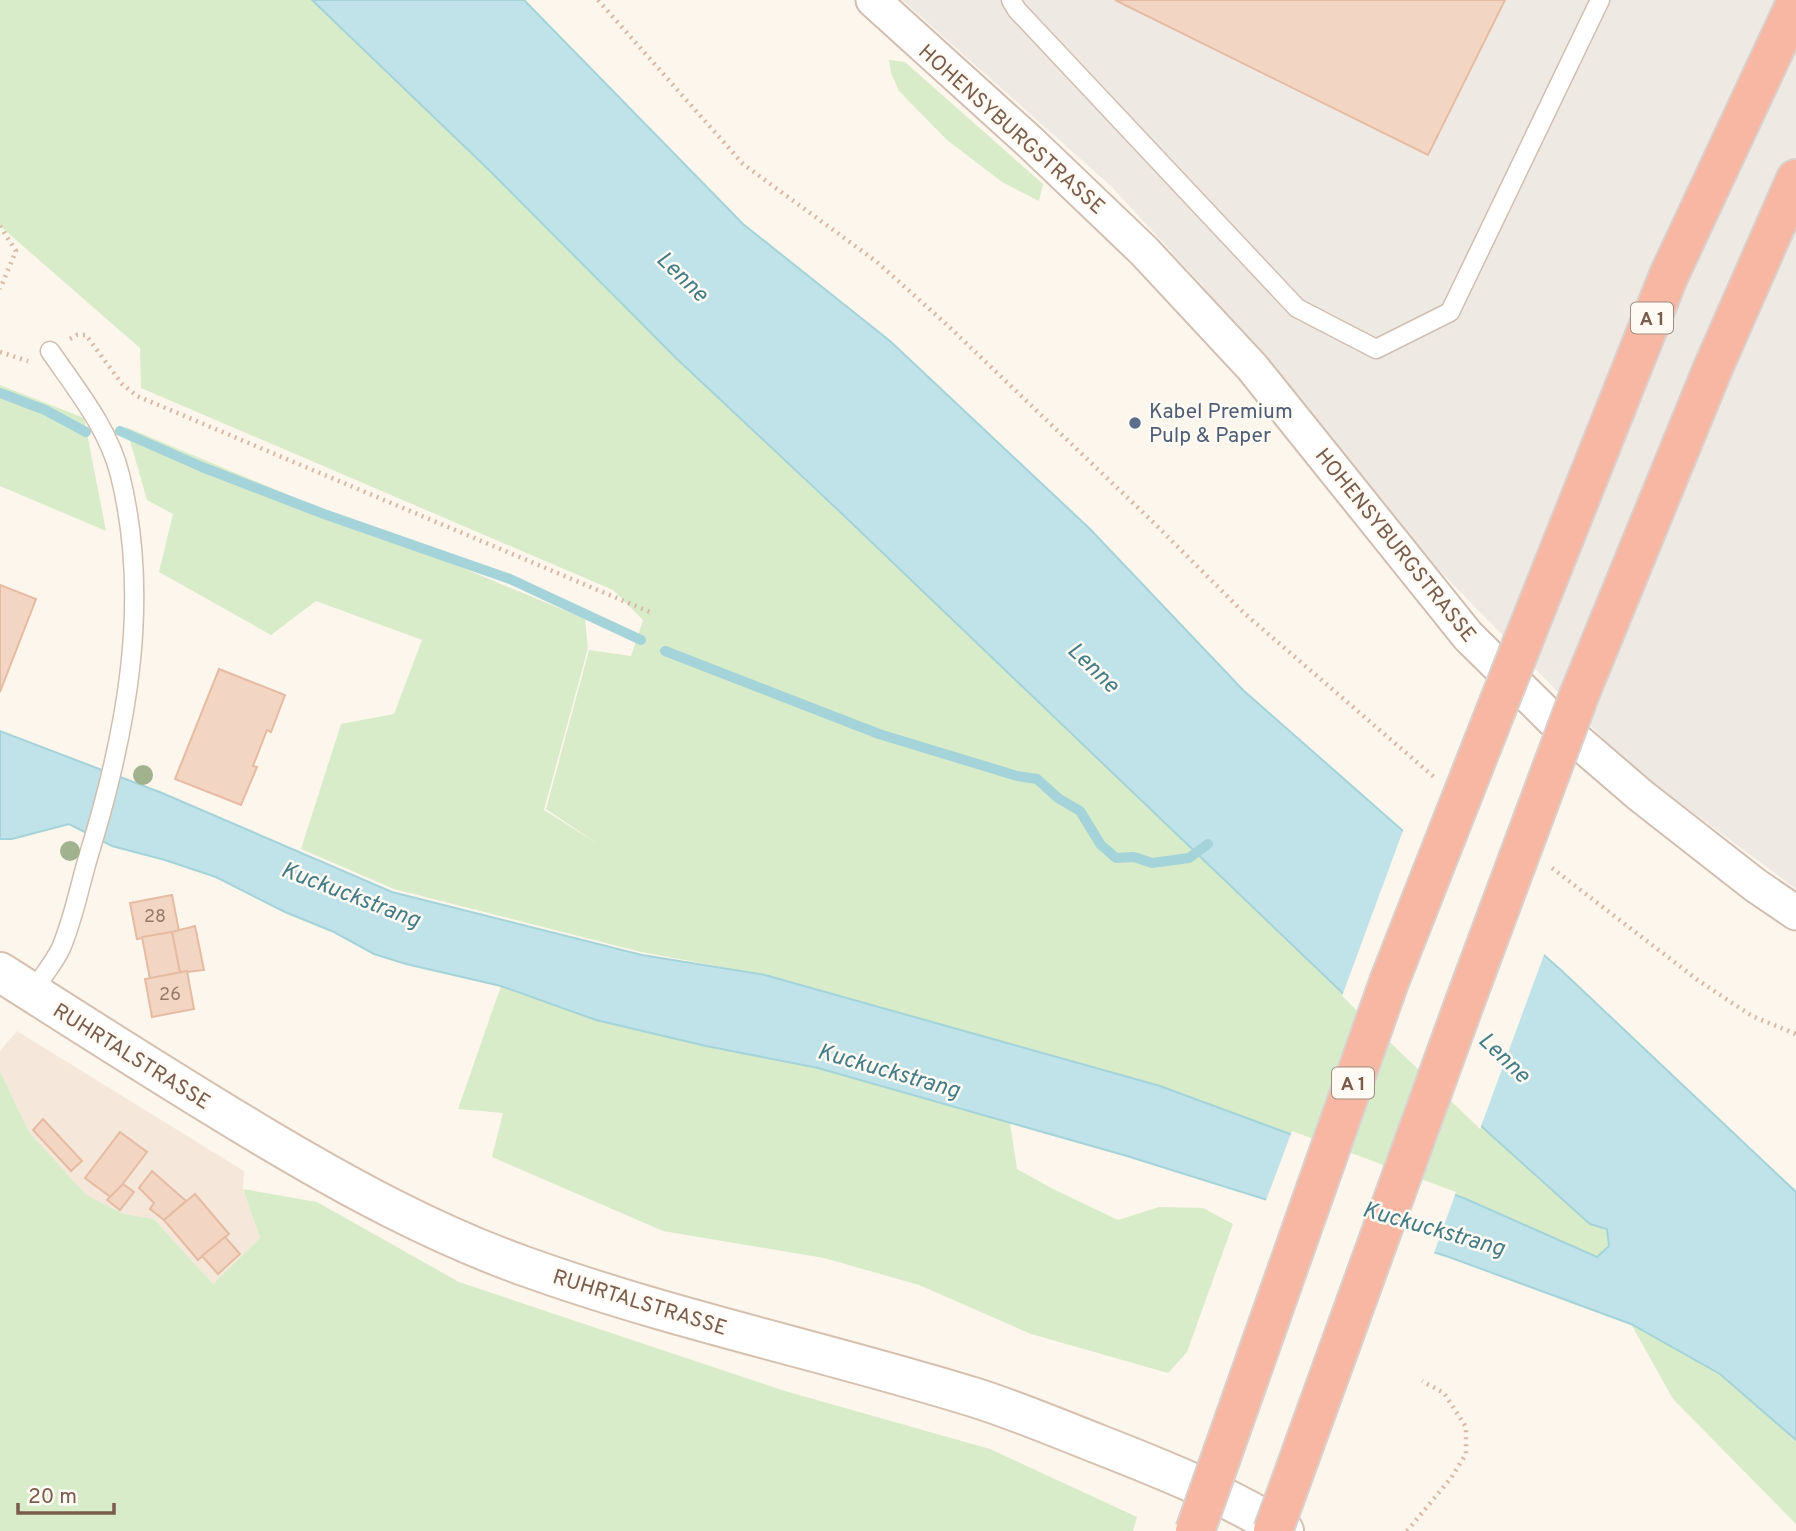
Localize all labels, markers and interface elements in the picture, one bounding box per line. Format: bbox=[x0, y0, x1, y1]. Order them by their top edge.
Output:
street label: HOHENSYBURGSTRASSE bbox=[912, 39, 1110, 221]
water label: Lenne bbox=[649, 246, 714, 310]
road number: A 1 bbox=[1631, 302, 1673, 334]
place label: Kabel Premium Pulp & Paper bbox=[1149, 399, 1293, 450]
marker: Kabel Premium Pulp & Paper bbox=[1127, 415, 1143, 431]
street label: HOHENSYBURGSTRASSE bbox=[1308, 443, 1481, 648]
water label: Lenne bbox=[1060, 637, 1125, 701]
water label: Kuckuckstrang bbox=[276, 857, 424, 936]
house number: 28 bbox=[144, 906, 166, 929]
house number: 26 bbox=[159, 984, 181, 1007]
street label: RUHRTALSTRASSE bbox=[47, 998, 215, 1117]
water label: Lenne bbox=[1471, 1027, 1536, 1091]
water label: Kuckuckstrang bbox=[814, 1038, 963, 1107]
road number: A 1 bbox=[1332, 1068, 1374, 1098]
water label: Kuckuckstrang bbox=[1359, 1196, 1508, 1265]
street label: RUHRTALSTRASSE bbox=[549, 1264, 730, 1343]
scale bar bbox=[18, 1472, 114, 1516]
text: 20 m bbox=[28, 1484, 77, 1511]

